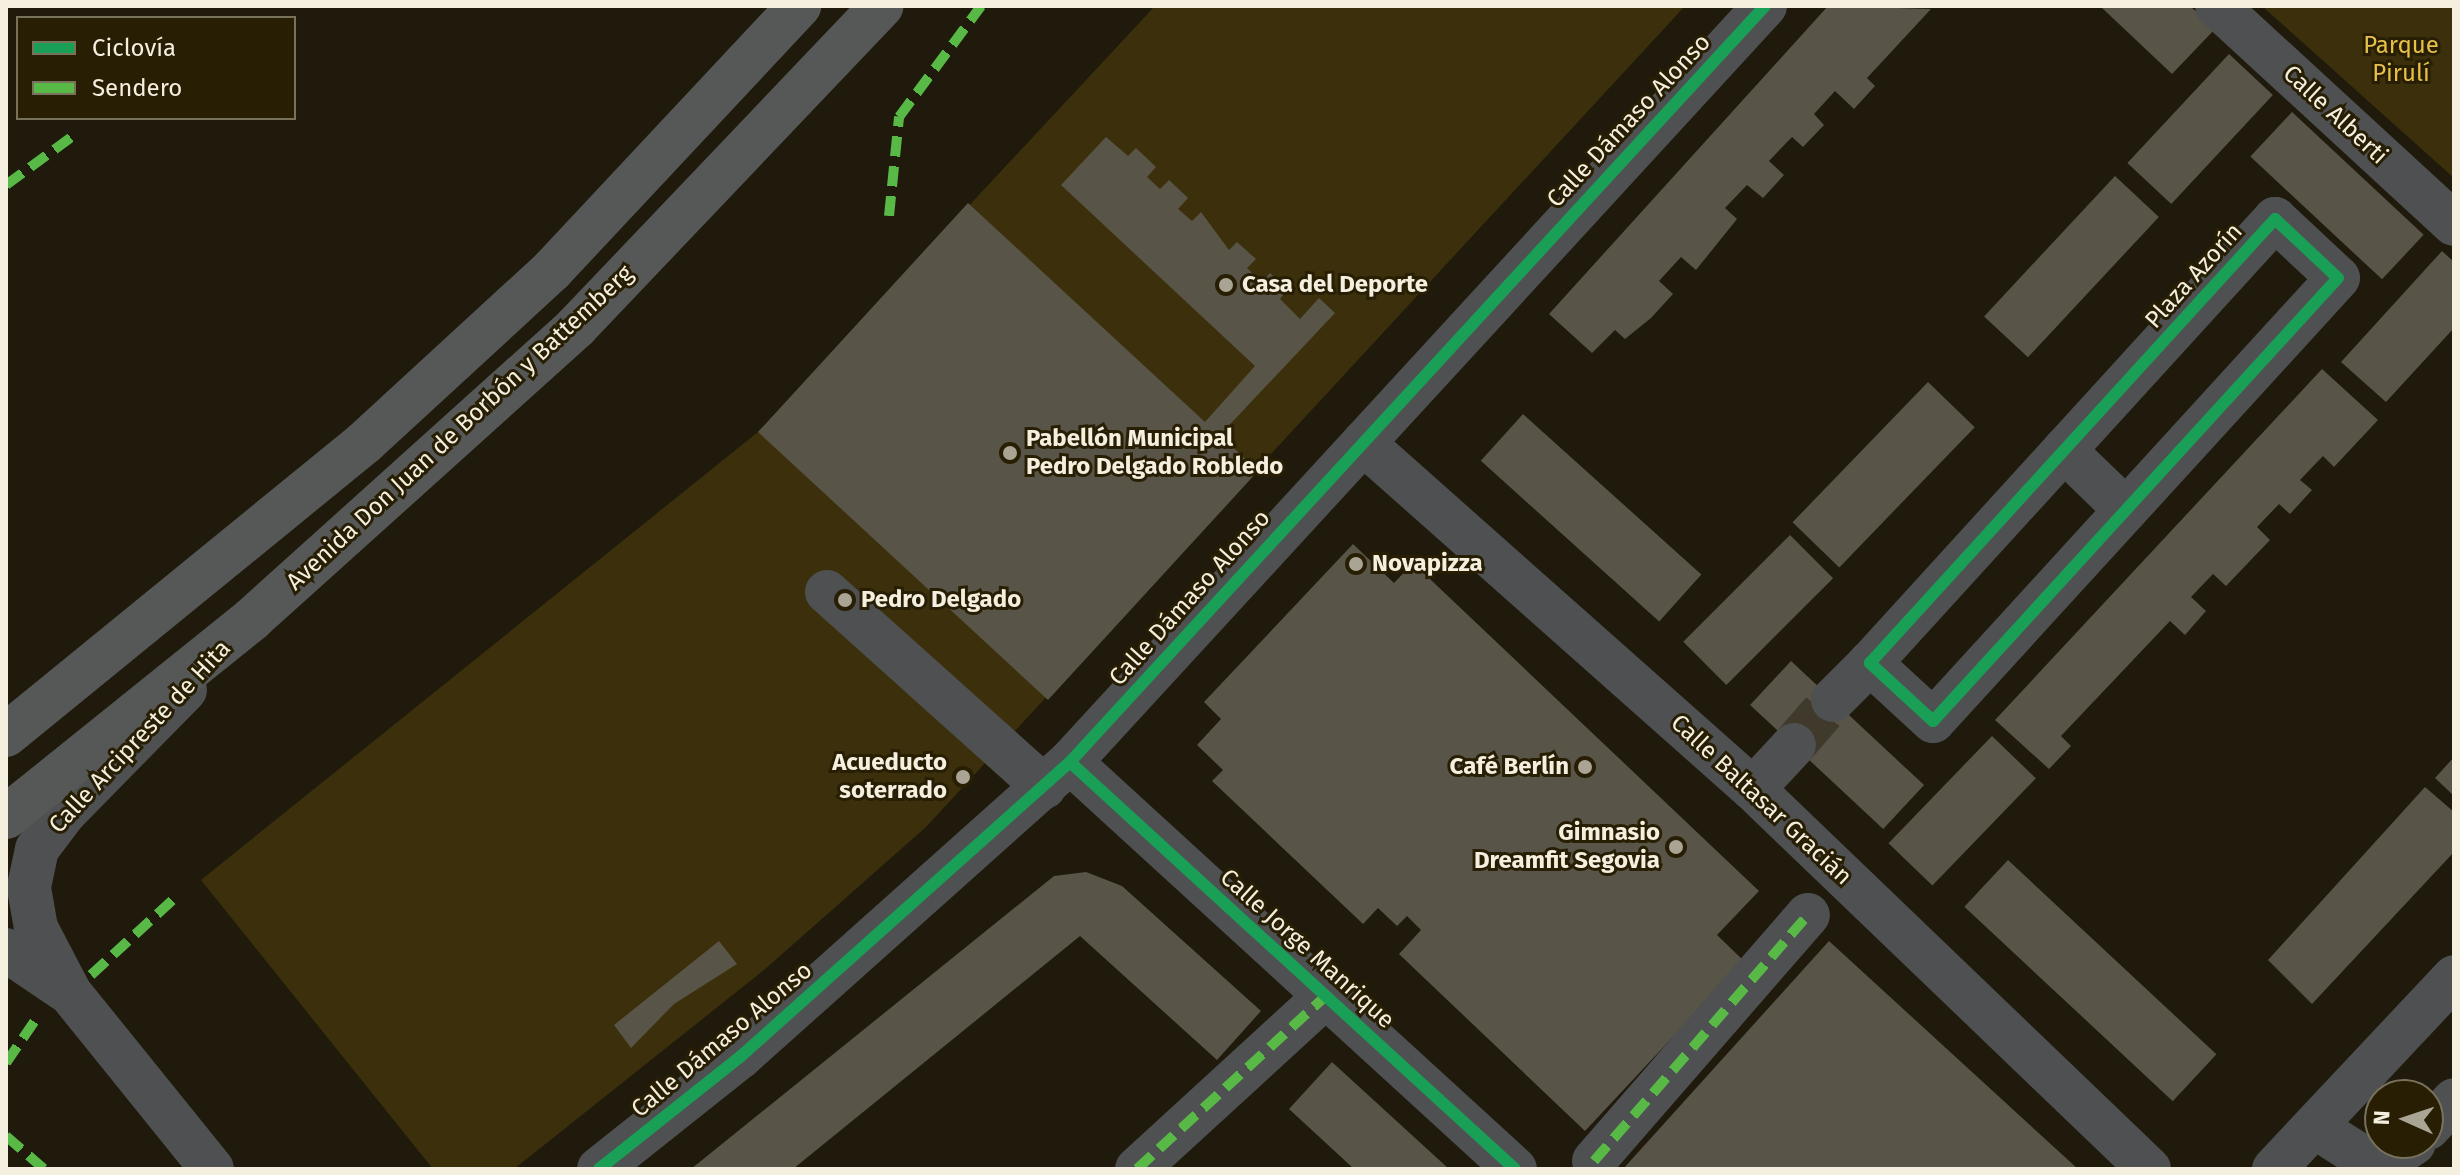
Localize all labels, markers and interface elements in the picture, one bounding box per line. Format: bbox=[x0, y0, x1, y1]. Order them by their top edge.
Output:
legend bbox=[16, 16, 296, 120]
street label: Calle Dámaso Alonso bbox=[1541, 28, 1717, 214]
park label: Parque Pirulí bbox=[2363, 32, 2439, 88]
text: Ciclovía bbox=[92, 34, 176, 62]
street label: Calle Alberti bbox=[2277, 59, 2393, 171]
text: Sendero bbox=[92, 74, 182, 102]
street label: Plaza Azorín bbox=[2139, 218, 2249, 334]
street label: Avenida Don Juan de Borbón y Battemberg bbox=[281, 259, 639, 597]
place label: Casa del Deporte bbox=[1242, 271, 1428, 299]
marker: Casa del Deporte bbox=[1217, 276, 1235, 294]
place label: Pabellón Municipal Pedro Delgado Robledo bbox=[1026, 425, 1283, 481]
marker: Pabellón Municipal Pedro Delgado Robledo bbox=[1001, 444, 1019, 462]
street label: Calle Dámaso Alonso bbox=[1103, 504, 1277, 692]
place label: Novapizza bbox=[1372, 550, 1483, 578]
marker: Novapizza bbox=[1347, 555, 1365, 573]
place label: Pedro Delgado bbox=[861, 586, 1021, 614]
marker: Pedro Delgado bbox=[836, 591, 854, 609]
street label: Calle Arcipreste de Hita bbox=[43, 635, 237, 839]
street label: Calle Baltasar Gracián bbox=[1665, 709, 1857, 891]
place label: Acueducto soterrado bbox=[832, 749, 947, 805]
place label: Café Berlín bbox=[1450, 753, 1569, 781]
marker: Café Berlín bbox=[1576, 758, 1594, 776]
marker: Acueducto soterrado bbox=[954, 768, 972, 786]
place label: Gimnasio Dreamfit Segovia bbox=[1474, 819, 1660, 875]
marker: Gimnasio Dreamfit Segovia bbox=[1667, 838, 1685, 856]
street label: Calle Jorge Manrique bbox=[1214, 863, 1400, 1035]
street label: Calle Dámaso Alonso bbox=[626, 956, 818, 1124]
north arrow bbox=[2364, 1079, 2444, 1159]
text: N bbox=[2368, 1110, 2395, 1126]

